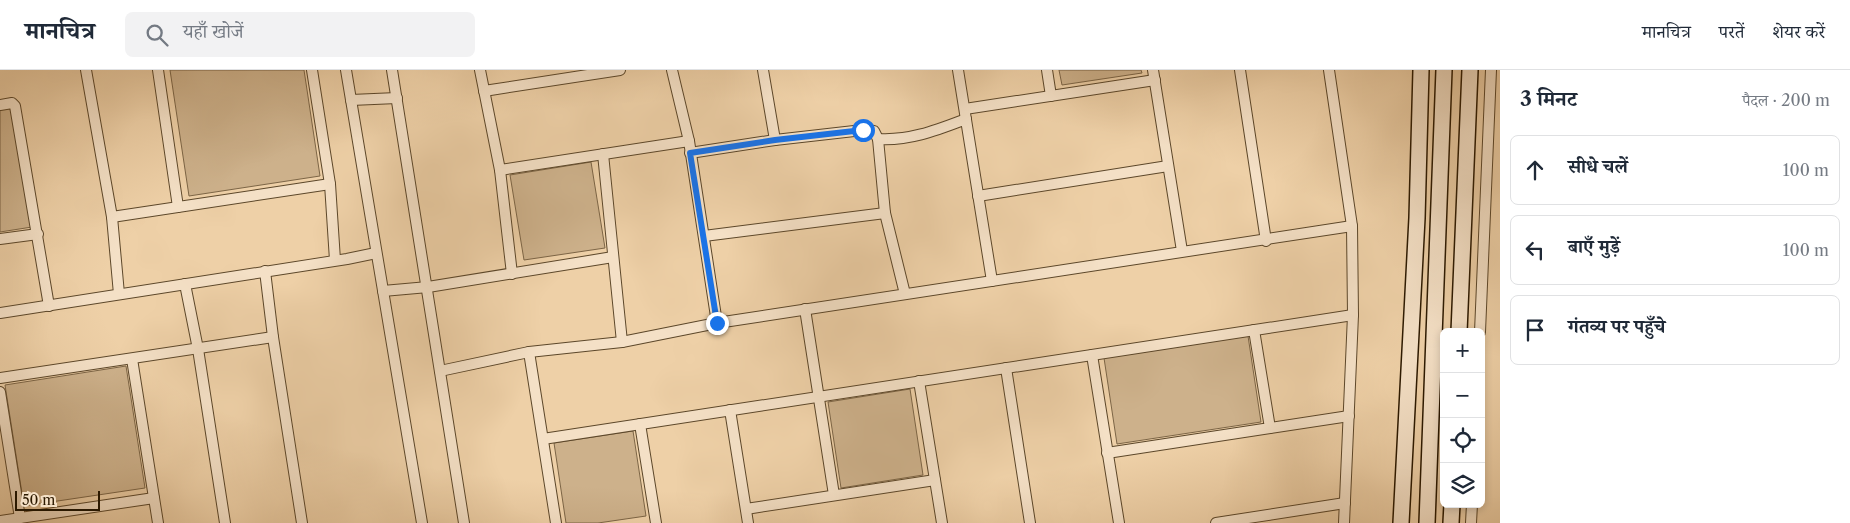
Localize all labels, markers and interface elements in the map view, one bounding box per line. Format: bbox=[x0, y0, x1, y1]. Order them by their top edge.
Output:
search box bbox=[125, 12, 475, 57]
text: मानचित्र bbox=[25, 16, 95, 45]
text: यहाँ खोजें bbox=[183, 20, 244, 43]
icon: search bbox=[143, 21, 171, 49]
text: मानचित्र bbox=[1642, 21, 1691, 43]
text: परतें bbox=[1719, 21, 1745, 43]
text: शेयर करें bbox=[1773, 21, 1825, 43]
text: 3 मिनट bbox=[1520, 86, 1577, 111]
text: पैदल · 200 m bbox=[1742, 90, 1830, 110]
route start bbox=[852, 119, 875, 142]
text: सीधे चलें bbox=[1568, 155, 1628, 178]
icon: ahead bbox=[1521, 156, 1549, 184]
text: 100 m bbox=[1783, 160, 1829, 180]
text: बाएँ मुड़ें bbox=[1568, 235, 1620, 258]
icon: left bbox=[1521, 236, 1549, 264]
text: 100 m bbox=[1783, 240, 1829, 260]
route end bbox=[706, 312, 729, 335]
text: गंतव्य पर पहुँचे bbox=[1568, 315, 1665, 338]
icon: arrive bbox=[1521, 316, 1549, 344]
map controls bbox=[1440, 328, 1485, 508]
button: + bbox=[1440, 328, 1485, 373]
button: − bbox=[1440, 373, 1485, 418]
button: locate bbox=[1440, 418, 1485, 463]
button: layers bbox=[1440, 463, 1485, 508]
scale bar bbox=[15, 488, 100, 511]
text: 50 m bbox=[22, 491, 55, 509]

